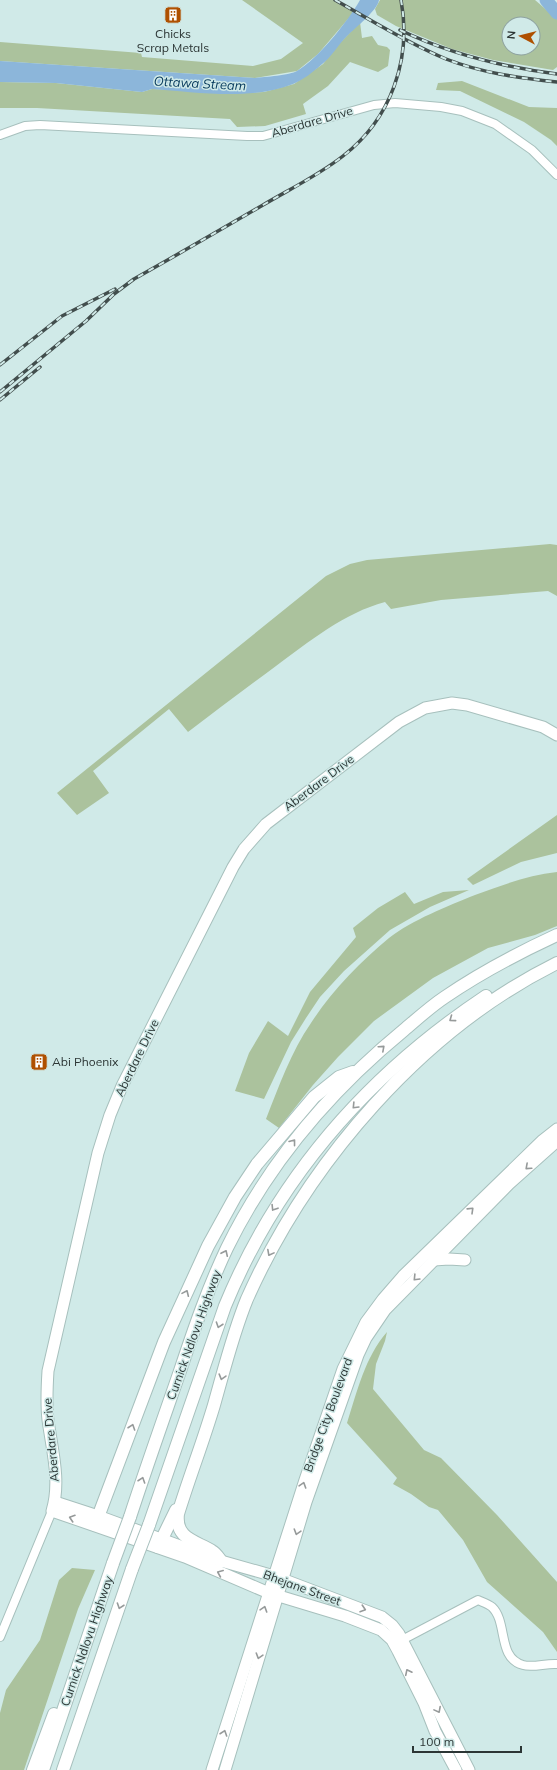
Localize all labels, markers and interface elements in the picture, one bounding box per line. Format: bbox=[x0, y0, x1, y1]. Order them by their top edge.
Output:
building icon: Chicks Scrap Metals bbox=[163, 5, 183, 25]
north arrow bbox=[501, 16, 541, 56]
place label: Chicks Scrap Metals bbox=[137, 26, 209, 55]
text: N bbox=[504, 30, 519, 40]
water label: Ottawa Stream bbox=[153, 73, 247, 93]
street label: Aberdare Drive bbox=[269, 103, 354, 140]
street label: Aberdare Drive bbox=[281, 751, 357, 814]
one-way arrow bbox=[449, 1015, 456, 1022]
street label: Aberdare Drive bbox=[111, 1017, 162, 1099]
one-way arrow bbox=[377, 1045, 385, 1053]
building icon: Abi Phoenix bbox=[29, 1052, 49, 1072]
place label: Abi Phoenix bbox=[52, 1054, 119, 1069]
one-way arrow bbox=[352, 1101, 360, 1109]
one-way arrow bbox=[288, 1140, 295, 1147]
one-way arrow bbox=[525, 1162, 533, 1170]
one-way arrow bbox=[272, 1204, 279, 1211]
one-way arrow bbox=[466, 1207, 474, 1215]
one-way arrow bbox=[268, 1249, 275, 1257]
one-way arrow bbox=[220, 1250, 228, 1257]
street label: Curnick Ndlovu Highway bbox=[163, 1267, 224, 1402]
one-way arrow bbox=[413, 1273, 420, 1281]
one-way arrow bbox=[181, 1290, 189, 1298]
one-way arrow bbox=[215, 1321, 223, 1328]
street label: Bridge City Boulevard bbox=[300, 1356, 355, 1474]
one-way arrow bbox=[218, 1373, 227, 1380]
street label: Aberdare Drive bbox=[39, 1397, 62, 1483]
one-way arrow bbox=[128, 1423, 136, 1430]
one-way arrow bbox=[137, 1477, 146, 1484]
one-way arrow bbox=[298, 1482, 307, 1489]
one-way arrow bbox=[68, 1514, 75, 1523]
one-way arrow bbox=[293, 1528, 302, 1535]
street label: Bhejane Street bbox=[261, 1567, 343, 1609]
one-way arrow bbox=[216, 1569, 223, 1577]
street label: Curnick Ndlovu Highway bbox=[57, 1573, 116, 1708]
one-way arrow bbox=[116, 1603, 124, 1610]
one-way arrow bbox=[359, 1604, 366, 1613]
one-way arrow bbox=[259, 1606, 268, 1613]
one-way arrow bbox=[255, 1653, 264, 1660]
one-way arrow bbox=[405, 1669, 413, 1676]
one-way arrow bbox=[433, 1706, 441, 1713]
scale bar bbox=[413, 1728, 521, 1754]
one-way arrow bbox=[219, 1730, 228, 1737]
text: 100 m bbox=[419, 1734, 454, 1749]

